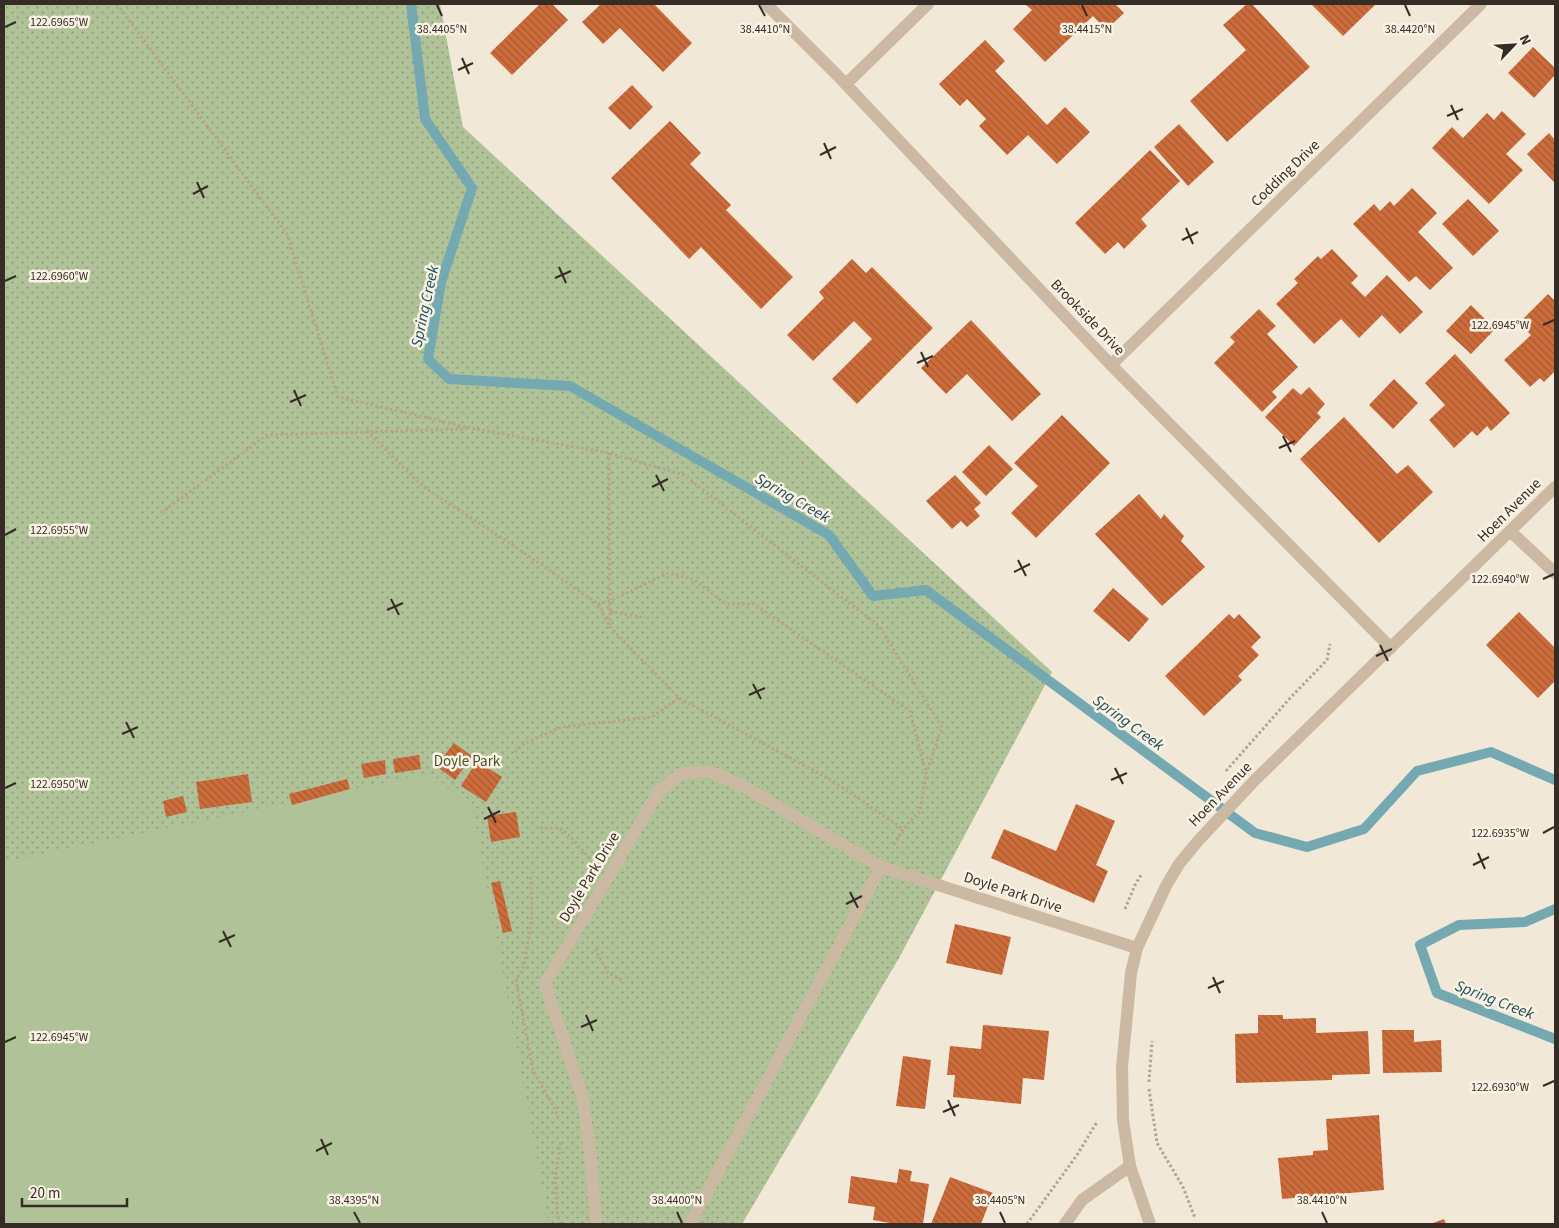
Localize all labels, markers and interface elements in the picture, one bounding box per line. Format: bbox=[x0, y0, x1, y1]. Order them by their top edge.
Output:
text: 122.6965°W bbox=[30, 14, 89, 31]
north arrow bbox=[1489, 20, 1539, 70]
text: 38.4405°N bbox=[417, 21, 467, 38]
text: 38.4410°N bbox=[740, 21, 790, 38]
text: 38.4415°N bbox=[1062, 21, 1112, 38]
text: 38.4420°N bbox=[1385, 21, 1435, 38]
text: N bbox=[1514, 31, 1536, 48]
street label: Codding Drive bbox=[1246, 135, 1324, 212]
water label: Spring Creek bbox=[406, 263, 444, 349]
text: 122.6960°W bbox=[30, 268, 89, 285]
street label: Brookside Drive bbox=[1046, 275, 1130, 360]
text: 122.6945°W bbox=[1471, 317, 1530, 334]
water label: Spring Creek bbox=[751, 468, 834, 528]
street label: Hoen Avenue bbox=[1473, 474, 1546, 547]
text: 122.6955°W bbox=[30, 522, 89, 539]
text: 122.6940°W bbox=[1471, 571, 1530, 588]
water label: Spring Creek bbox=[1088, 689, 1169, 756]
park label: Doyle Park bbox=[434, 751, 501, 772]
street label: Hoen Avenue bbox=[1184, 757, 1257, 831]
text: 122.6950°W bbox=[30, 776, 89, 793]
text: 122.6935°W bbox=[1471, 825, 1530, 842]
street label: Doyle Park Drive bbox=[554, 828, 625, 926]
street label: Doyle Park Drive bbox=[961, 867, 1065, 918]
water label: Spring Creek bbox=[1452, 975, 1538, 1025]
text: 122.6945°W bbox=[30, 1029, 89, 1046]
text: 122.6930°W bbox=[1471, 1079, 1530, 1096]
scale bar bbox=[22, 1176, 128, 1208]
text: 20 m bbox=[30, 1183, 60, 1204]
text: 38.4395°N bbox=[329, 1192, 379, 1209]
text: 38.4400°N bbox=[652, 1192, 702, 1209]
text: 38.4405°N bbox=[975, 1192, 1025, 1209]
text: 38.4410°N bbox=[1297, 1192, 1347, 1209]

